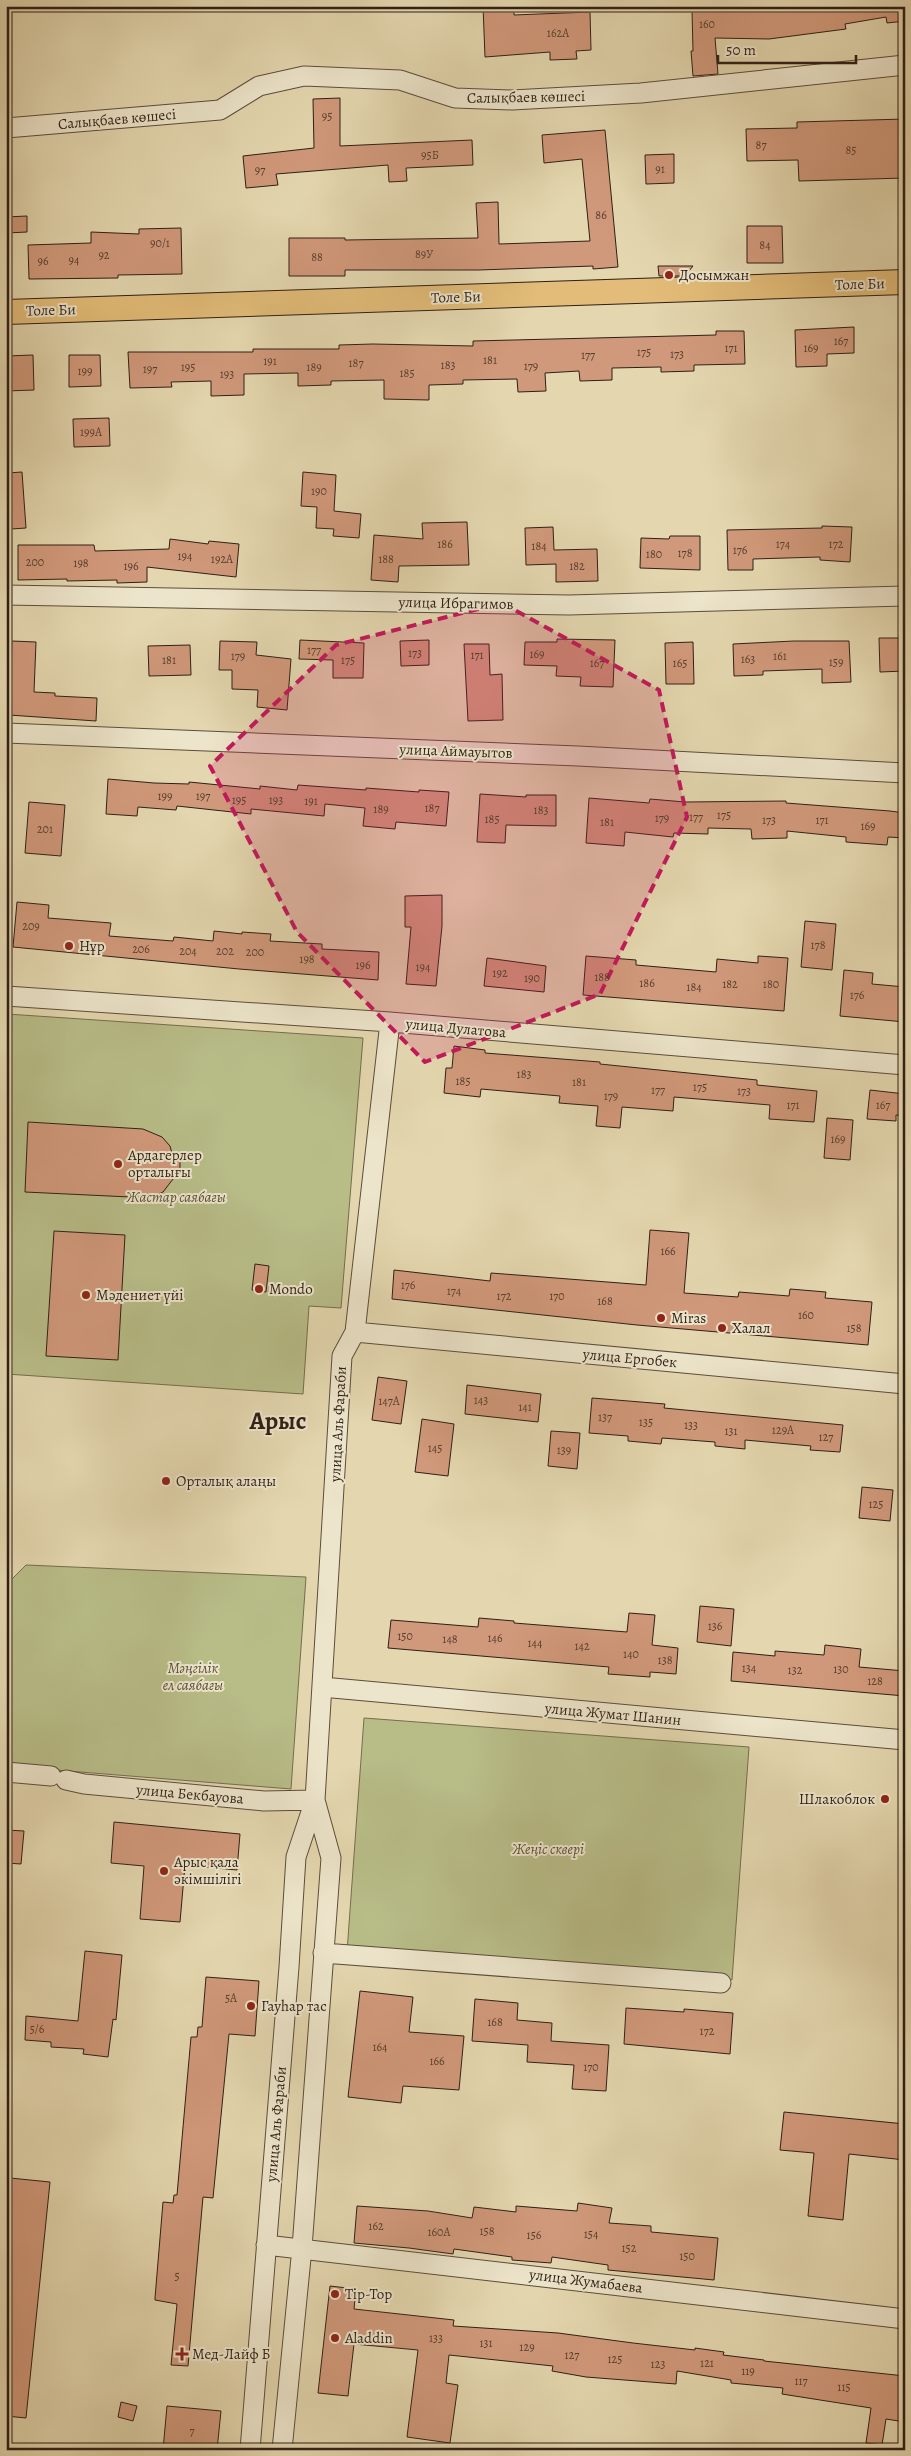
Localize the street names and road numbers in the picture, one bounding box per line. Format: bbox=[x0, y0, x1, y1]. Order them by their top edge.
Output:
street label: Салықбаев көшесі bbox=[467, 86, 585, 108]
street label: Салықбаев көшесі bbox=[57, 104, 177, 134]
street label: Толе Би bbox=[835, 273, 885, 295]
street label: Толе Би bbox=[431, 286, 481, 308]
street label: Толе Би bbox=[26, 299, 76, 321]
street label: улица Ибрагимов bbox=[397, 592, 514, 614]
street label: улица Аймауытов bbox=[398, 739, 513, 763]
street label: улица Дулатова bbox=[404, 1014, 507, 1042]
street label: улица Ергобек bbox=[581, 1344, 678, 1372]
street label: улица Аль Фараби bbox=[325, 1365, 351, 1483]
street label: улица Жумат Шанин bbox=[543, 1698, 682, 1730]
street label: улица Бекбауова bbox=[135, 1779, 245, 1809]
street label: улица Аль Фараби bbox=[261, 2065, 291, 2184]
street label: улица Жумабаева bbox=[527, 2264, 644, 2298]

